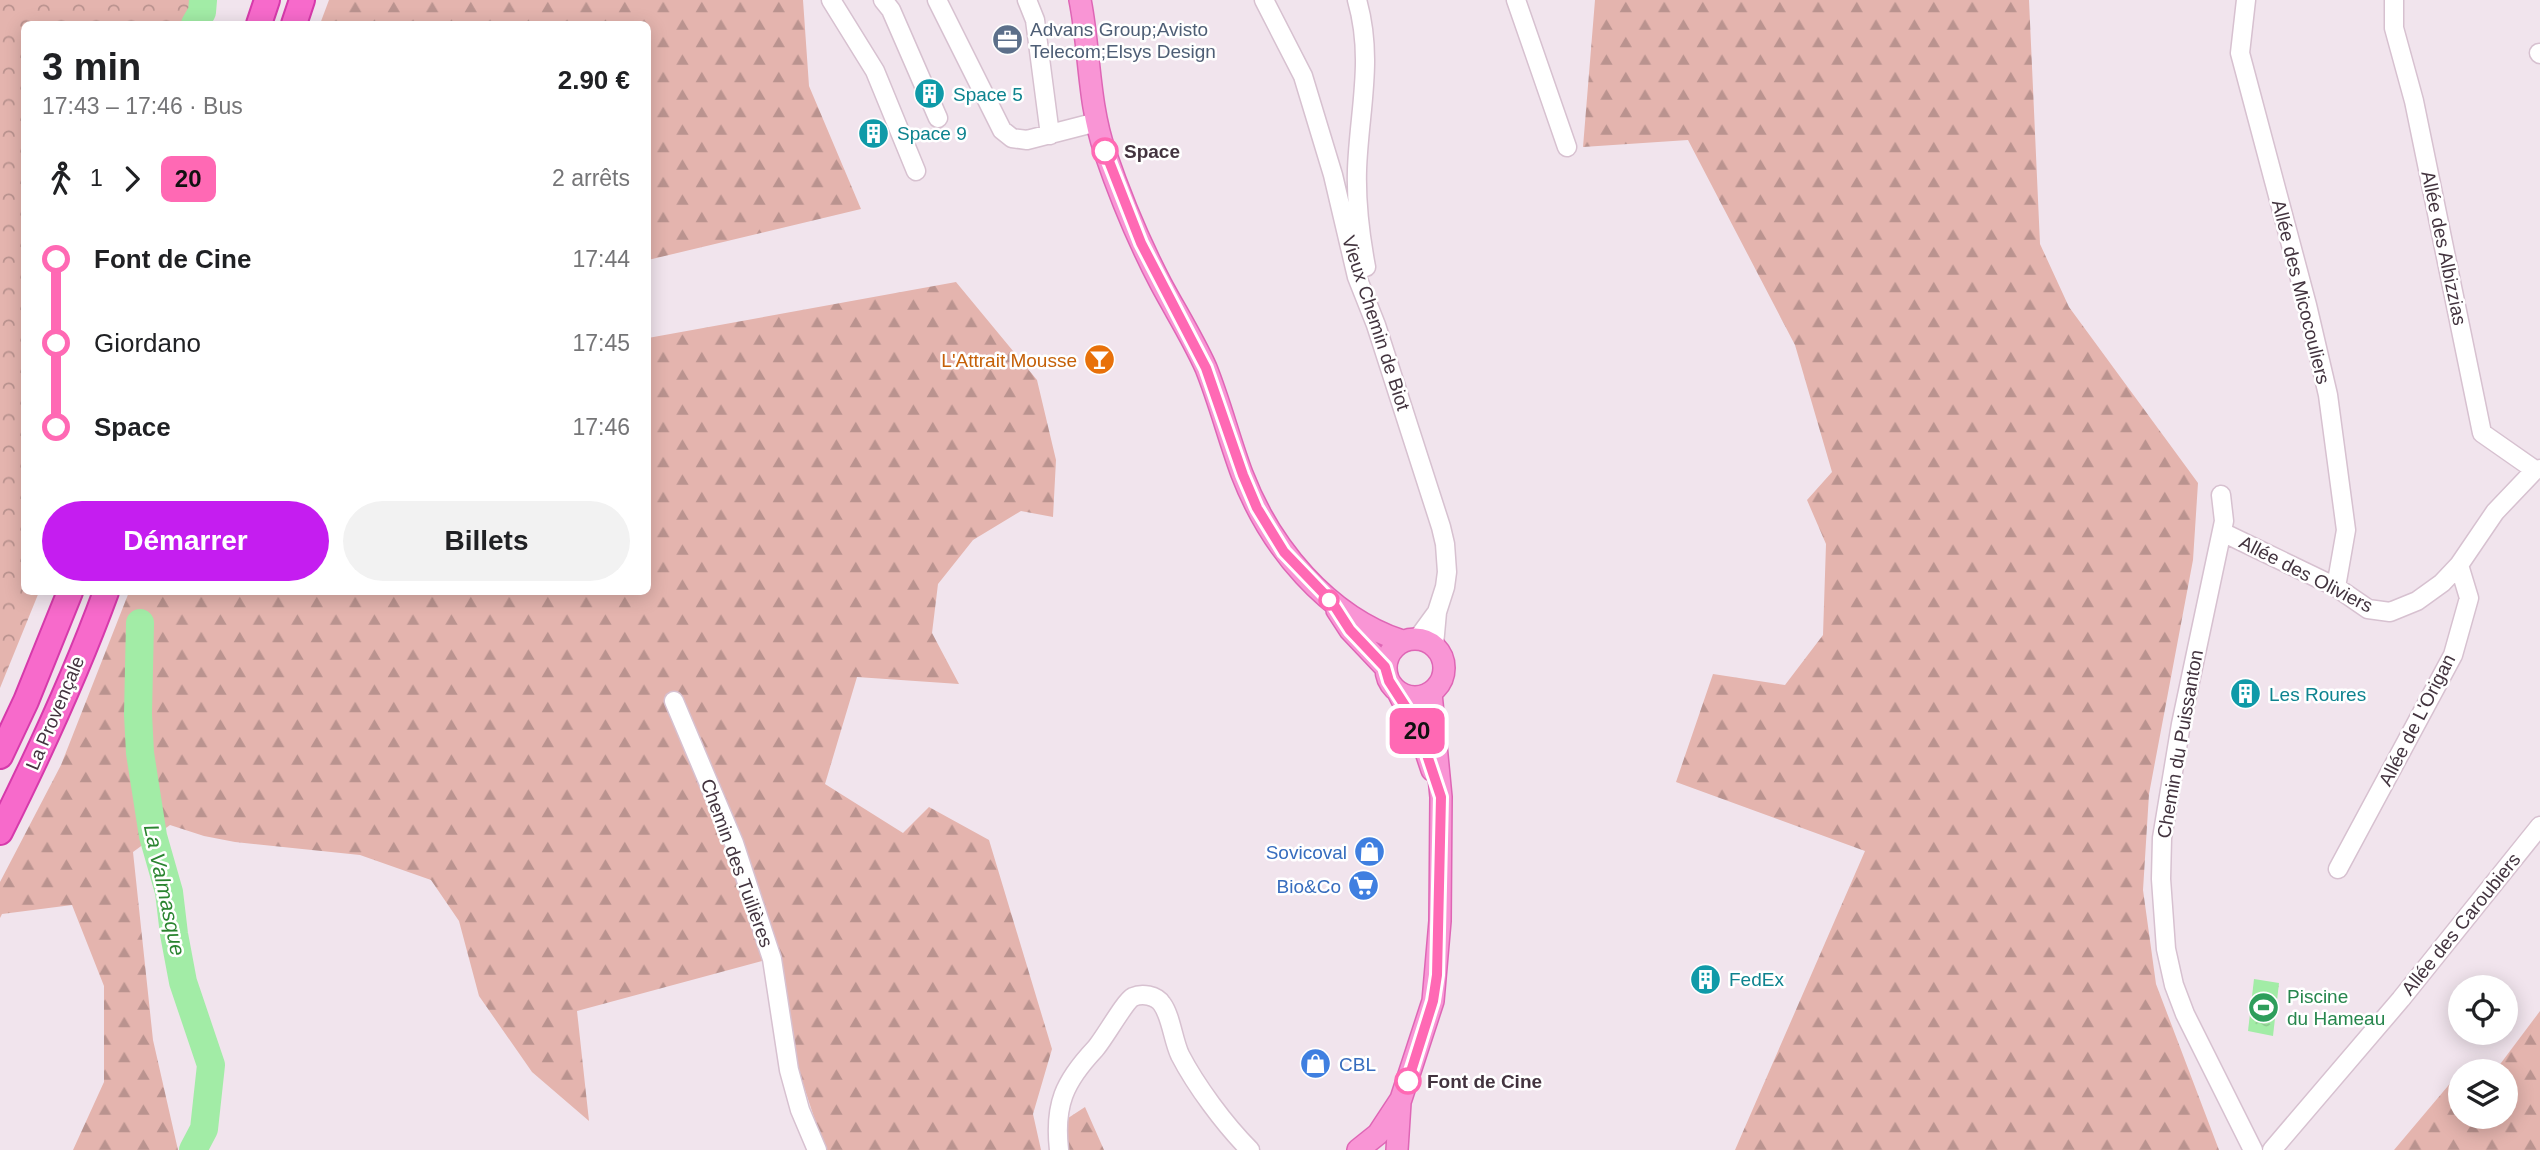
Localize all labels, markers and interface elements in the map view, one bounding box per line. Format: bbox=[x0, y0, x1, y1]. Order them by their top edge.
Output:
place label: Advans Group;Avisto Telecom;Elsys Design bbox=[1030, 19, 1216, 62]
office icon: Advans Group;Avisto Telecom;Elsys Design bbox=[990, 23, 1024, 57]
text: 3 min bbox=[42, 46, 141, 88]
text: 2.90 € bbox=[558, 65, 630, 95]
building icon: Space 5 bbox=[913, 77, 947, 111]
place label: Space 5 bbox=[953, 84, 1023, 105]
text: 17:43 – 17:46 · Bus bbox=[42, 93, 243, 119]
building icon: Space 9 bbox=[857, 116, 891, 150]
place label: Space 9 bbox=[897, 123, 967, 144]
marker: Space bbox=[1092, 138, 1118, 164]
place label: Space bbox=[1124, 141, 1180, 162]
icon: walk bbox=[42, 160, 80, 198]
icon: forward bbox=[113, 160, 151, 198]
text: 1 bbox=[90, 165, 103, 191]
text: 20 bbox=[175, 165, 202, 192]
text: 2 arrêts bbox=[552, 165, 630, 191]
street label: Allée des Albizzias bbox=[2417, 169, 2471, 327]
street label: Allée des Micocouliers bbox=[2268, 198, 2334, 386]
street label: Vieux Chemin de Biot bbox=[1338, 233, 1414, 414]
text: Font de Cine bbox=[94, 244, 251, 274]
text: 17:44 bbox=[572, 246, 630, 272]
text: Giordano bbox=[94, 328, 201, 358]
text: 17:45 bbox=[572, 330, 630, 356]
bar icon: L'Attrait Mousse bbox=[1083, 343, 1117, 377]
place label: L'Attrait Mousse bbox=[941, 350, 1077, 371]
text: Space bbox=[94, 412, 171, 442]
text: 17:46 bbox=[572, 414, 630, 440]
button: Démarrer bbox=[42, 501, 329, 581]
button: Billets bbox=[343, 501, 630, 581]
street label: Allée des Oliviers bbox=[2236, 531, 2376, 617]
unlabelled marker bbox=[1319, 590, 1339, 610]
street label: Chemin du Puissanton bbox=[2153, 648, 2207, 840]
street label: Allée de L'Origan bbox=[2375, 651, 2459, 789]
street label: La Provençale bbox=[22, 653, 88, 773]
building icon: Les Roures bbox=[2229, 677, 2263, 711]
place label: Les Roures bbox=[2269, 684, 2366, 705]
line badge: 20 bbox=[1386, 708, 1448, 754]
text: 20 bbox=[1404, 717, 1430, 744]
street label: Chemin des Tuilières bbox=[697, 776, 777, 950]
water label: La Valmasque bbox=[140, 822, 190, 958]
shop icon: Sovicoval bbox=[1353, 835, 1387, 869]
place label: Sovicoval bbox=[1266, 842, 1347, 863]
street label: Allée des Caroubiers bbox=[2397, 849, 2525, 999]
supermarket icon: Bio&Co bbox=[1347, 869, 1381, 903]
place label: Bio&Co bbox=[1277, 876, 1341, 897]
building icon: FedEx bbox=[1689, 962, 1723, 996]
place label: FedEx bbox=[1729, 969, 1784, 990]
map controls bbox=[2448, 975, 2518, 1129]
button: locate bbox=[2448, 975, 2518, 1045]
place label: Piscine du Hameau bbox=[2287, 986, 2385, 1029]
sports icon: Piscine du Hameau bbox=[2247, 990, 2281, 1024]
shop icon: CBL bbox=[1299, 1047, 1333, 1081]
place label: CBL bbox=[1339, 1054, 1376, 1075]
button: layers bbox=[2448, 1059, 2518, 1129]
marker: Font de Cine bbox=[1395, 1068, 1421, 1094]
place label: Font de Cine bbox=[1427, 1071, 1542, 1092]

